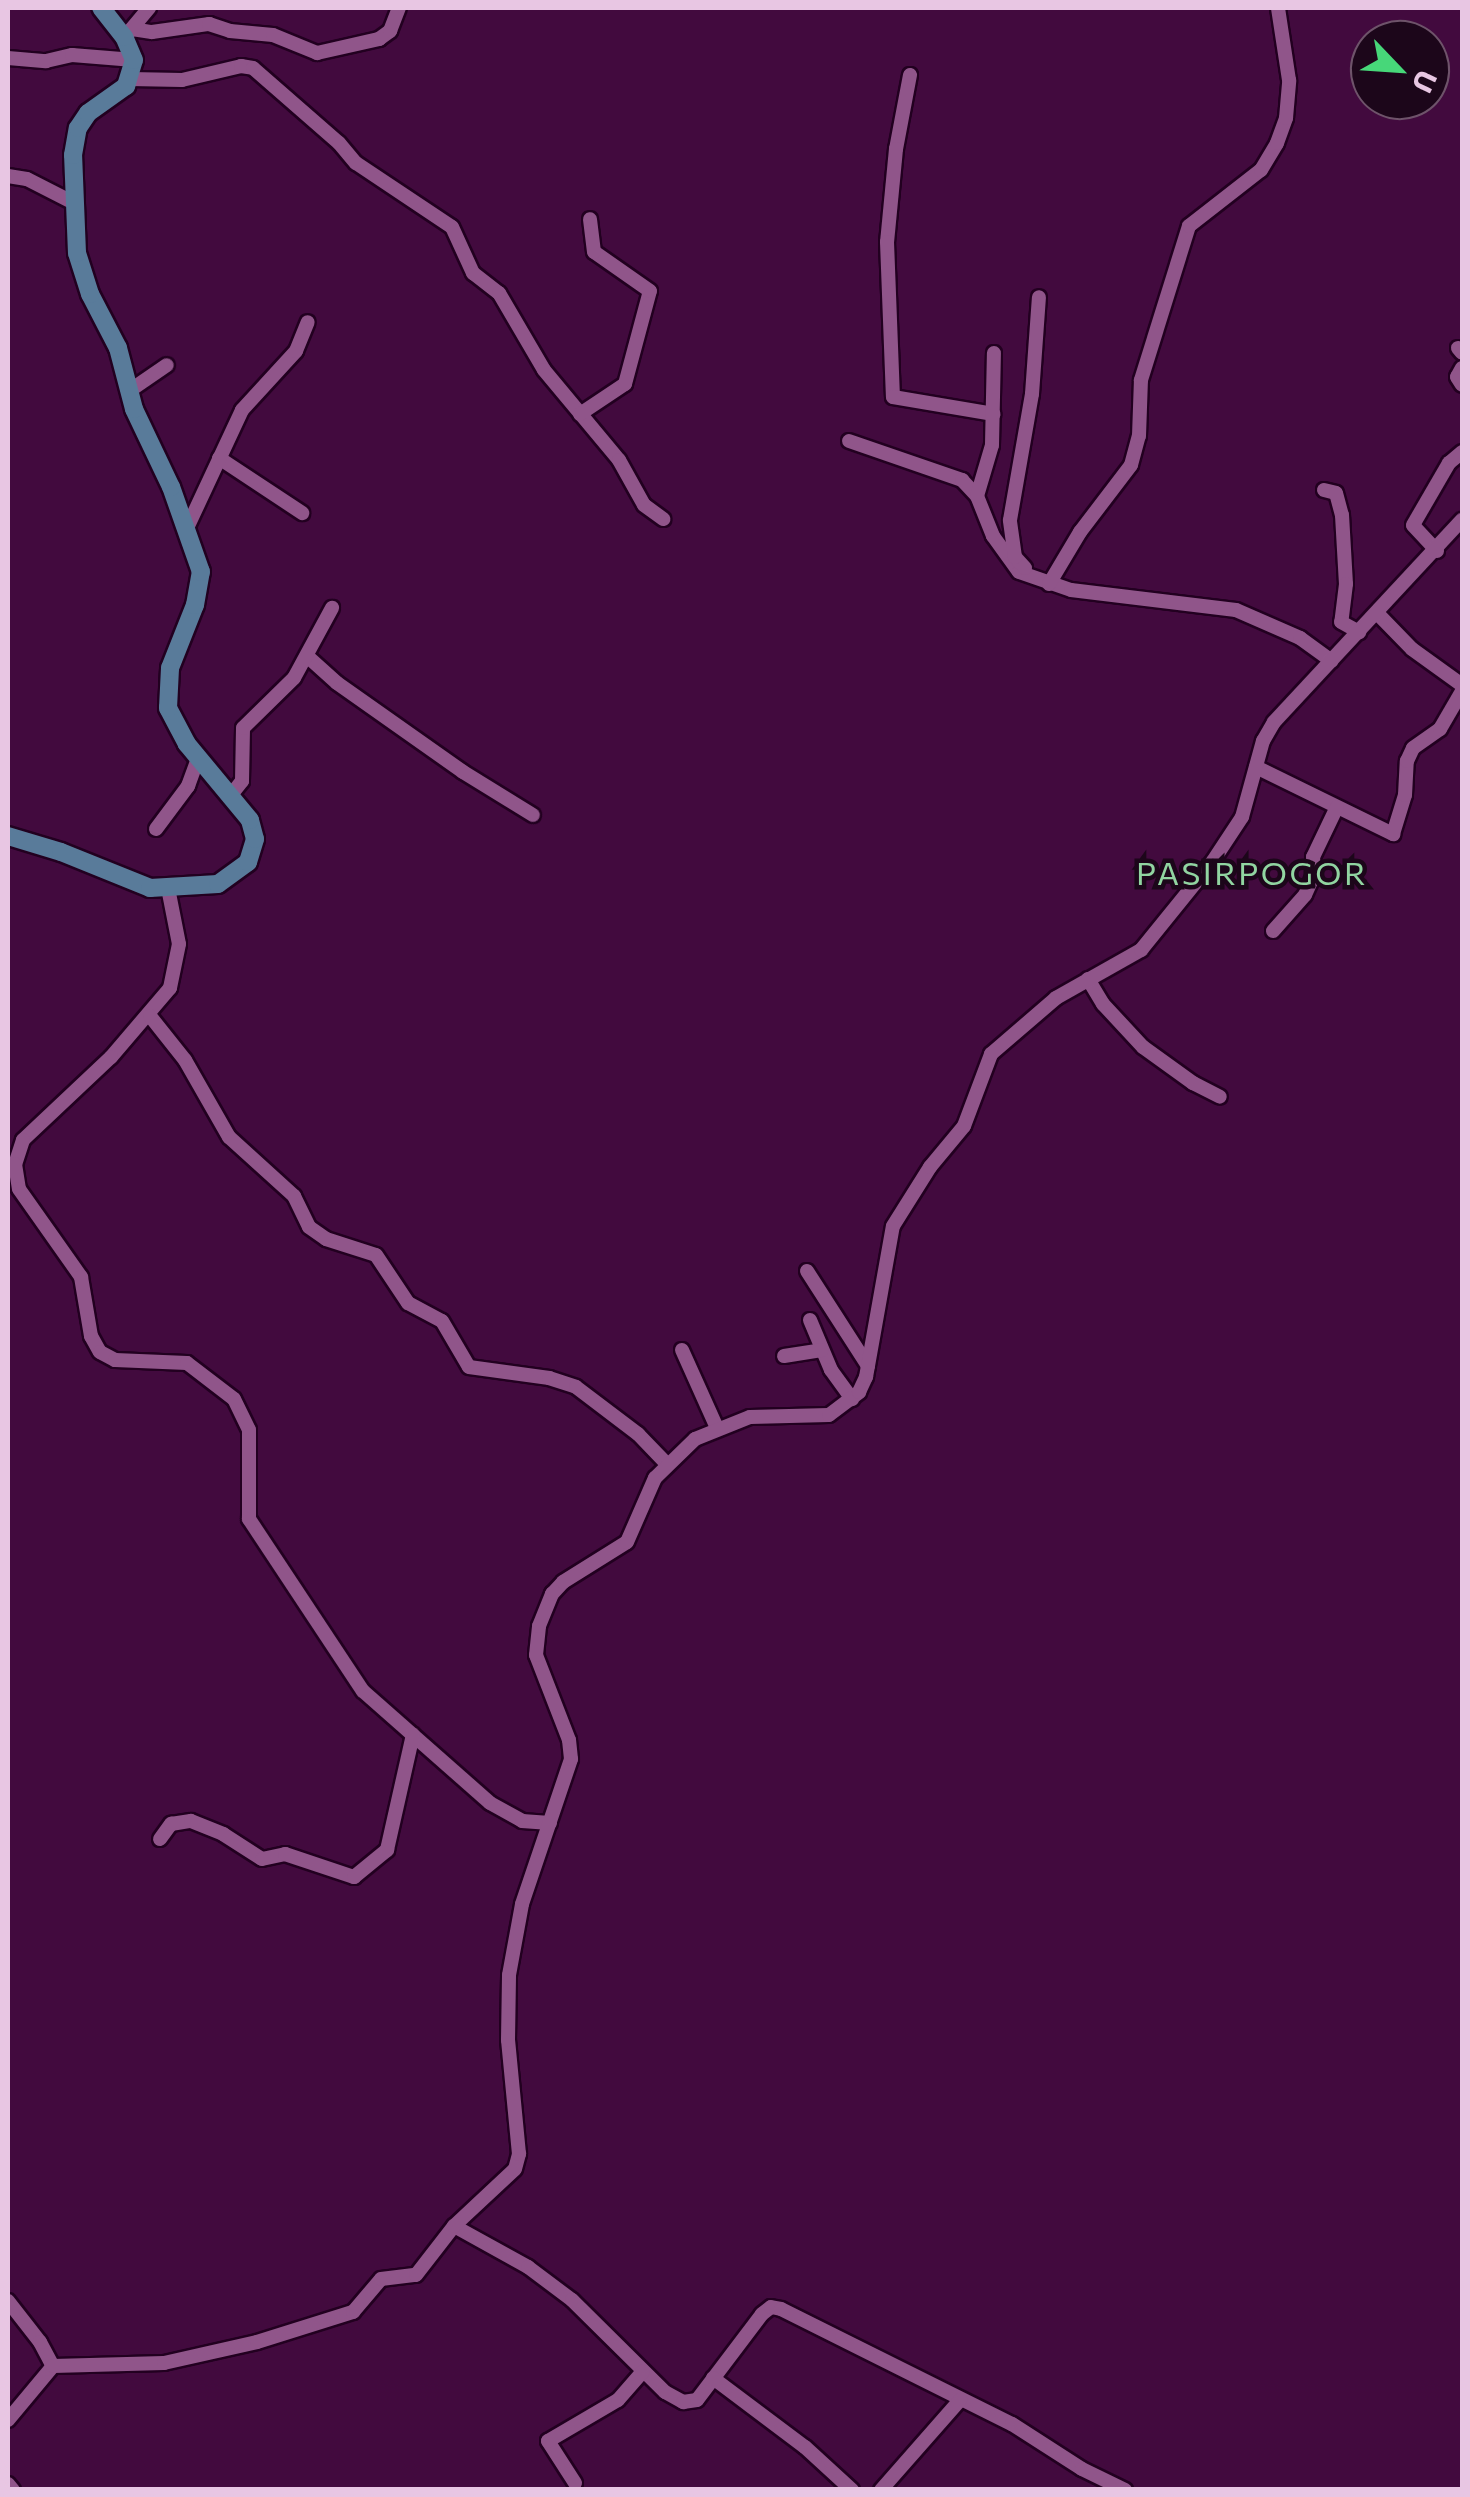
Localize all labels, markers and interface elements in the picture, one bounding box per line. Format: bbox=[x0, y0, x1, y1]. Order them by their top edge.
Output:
north arrow bbox=[1350, 20, 1450, 120]
text: U bbox=[1406, 65, 1445, 98]
district label: PASIRPOGOR bbox=[1136, 853, 1368, 891]

